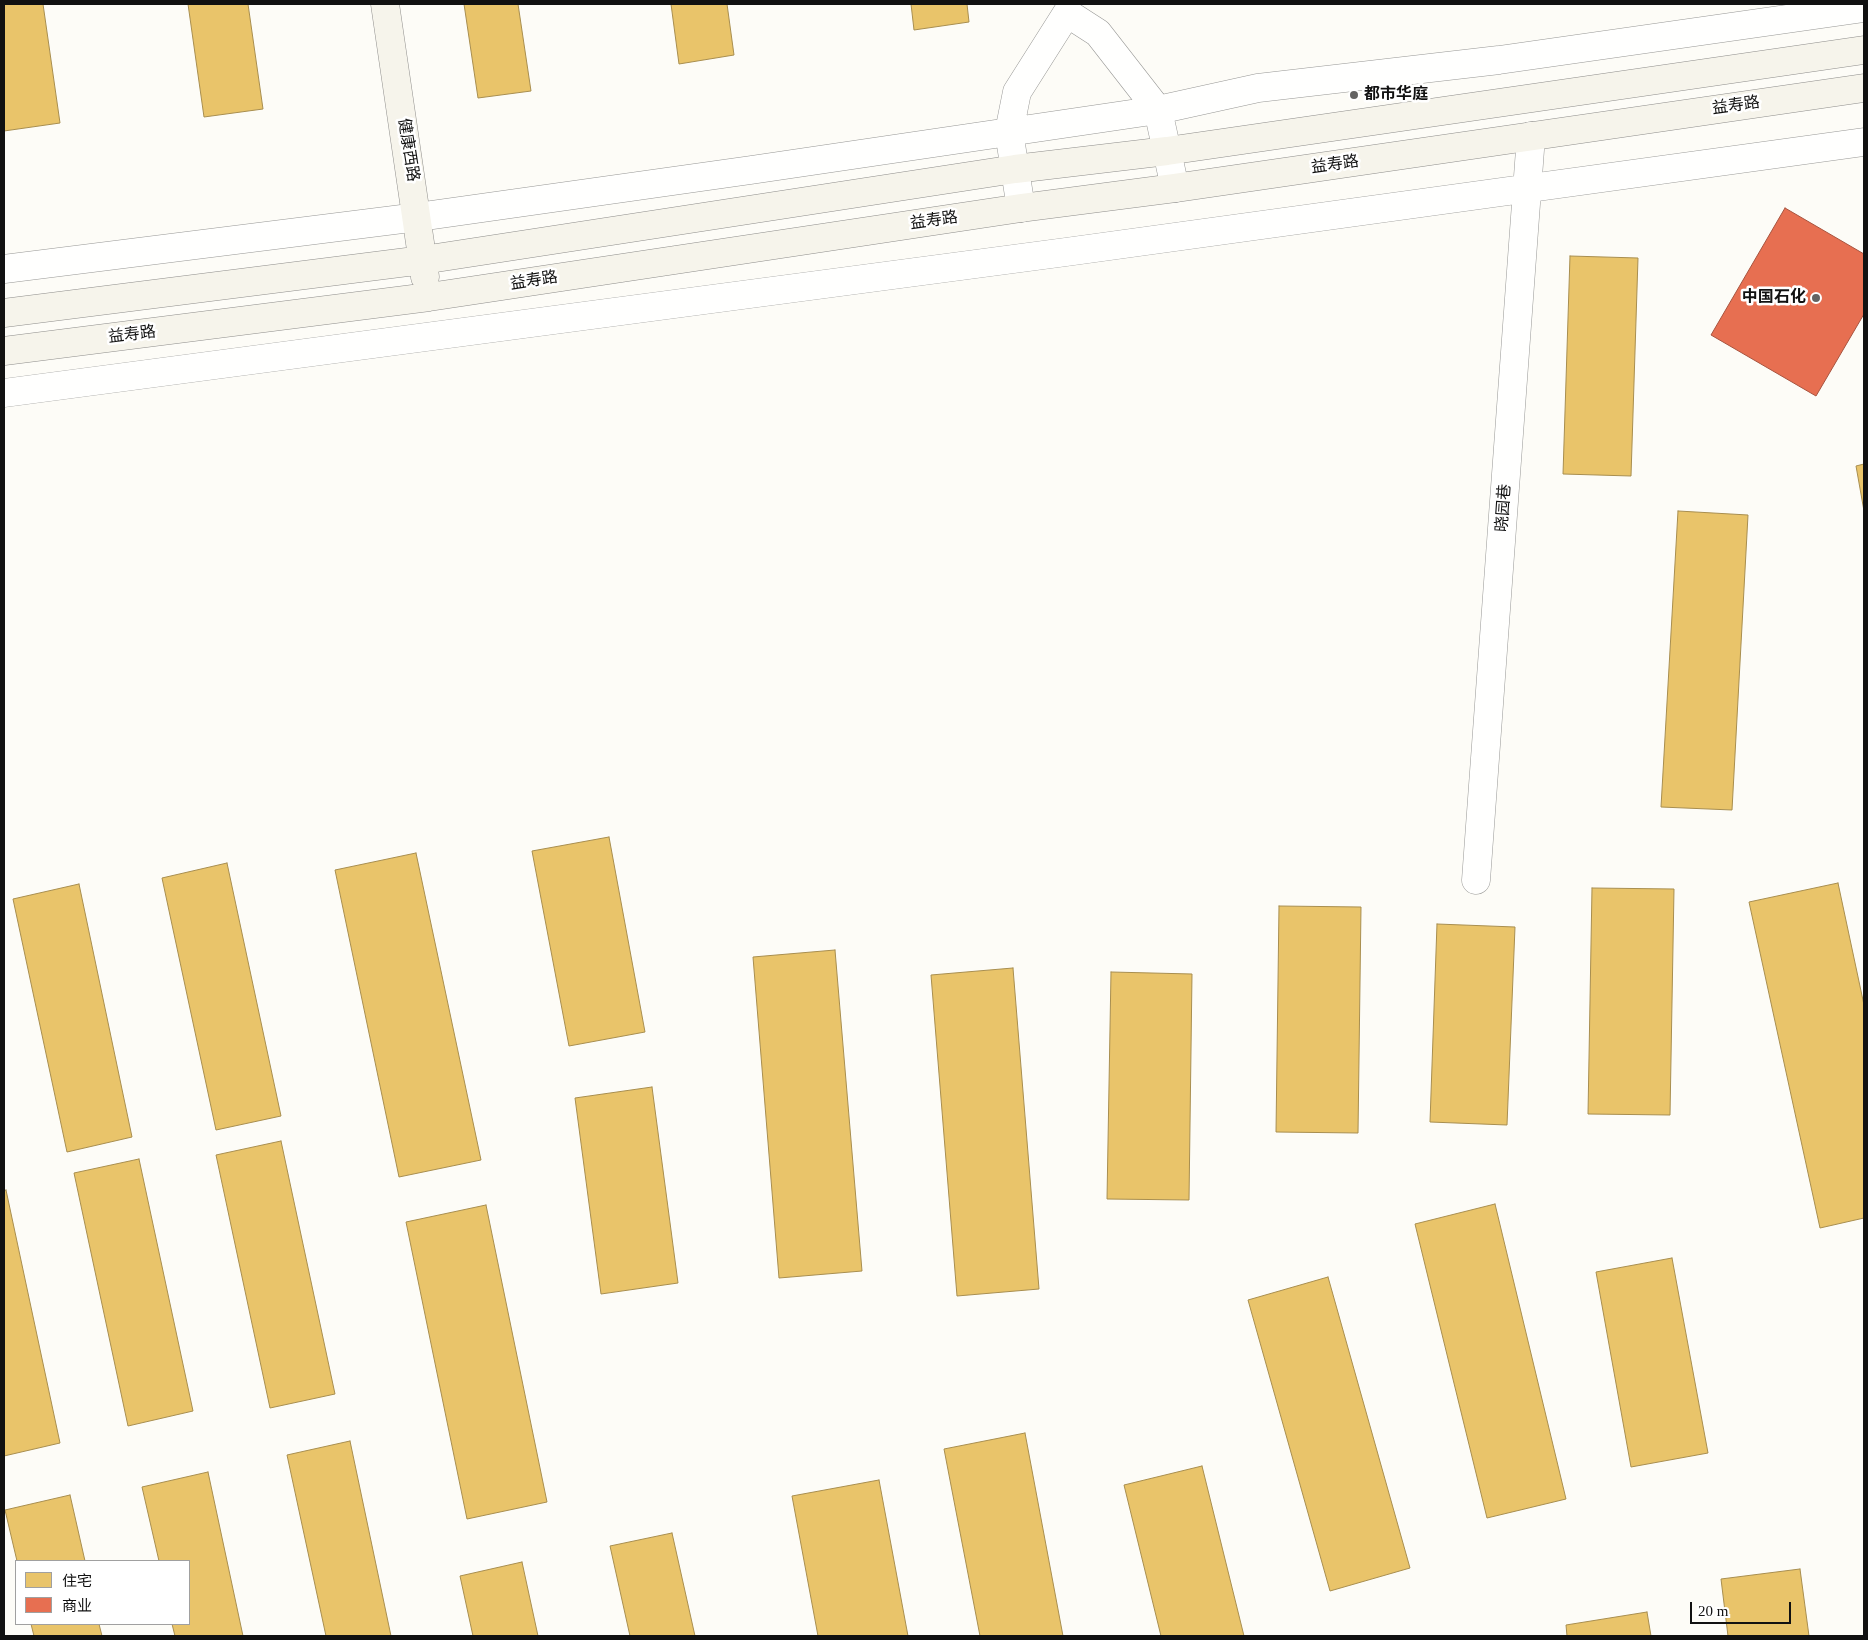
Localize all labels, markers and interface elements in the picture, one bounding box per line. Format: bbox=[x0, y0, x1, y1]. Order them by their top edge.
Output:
place label: 都市华庭 bbox=[1364, 85, 1428, 105]
marker: 都市华庭 bbox=[1348, 89, 1360, 101]
street label: 益寿路 bbox=[1711, 93, 1761, 119]
street label: 健康西路 bbox=[394, 117, 422, 183]
street label: 益寿路 bbox=[1310, 152, 1360, 178]
street label: 益寿路 bbox=[909, 208, 959, 234]
street label: 益寿路 bbox=[509, 268, 559, 294]
place label: 中国石化 bbox=[1742, 288, 1806, 308]
marker: 中国石化 bbox=[1810, 292, 1822, 304]
street label: 益寿路 bbox=[107, 323, 157, 347]
street label: 晓园巷 bbox=[1493, 483, 1515, 533]
legend bbox=[15, 1560, 190, 1625]
text: 住宅 bbox=[62, 1573, 92, 1589]
scale bar bbox=[1693, 1592, 1794, 1624]
text: 商业 bbox=[62, 1598, 92, 1614]
text: 20 m bbox=[1698, 1603, 1728, 1619]

